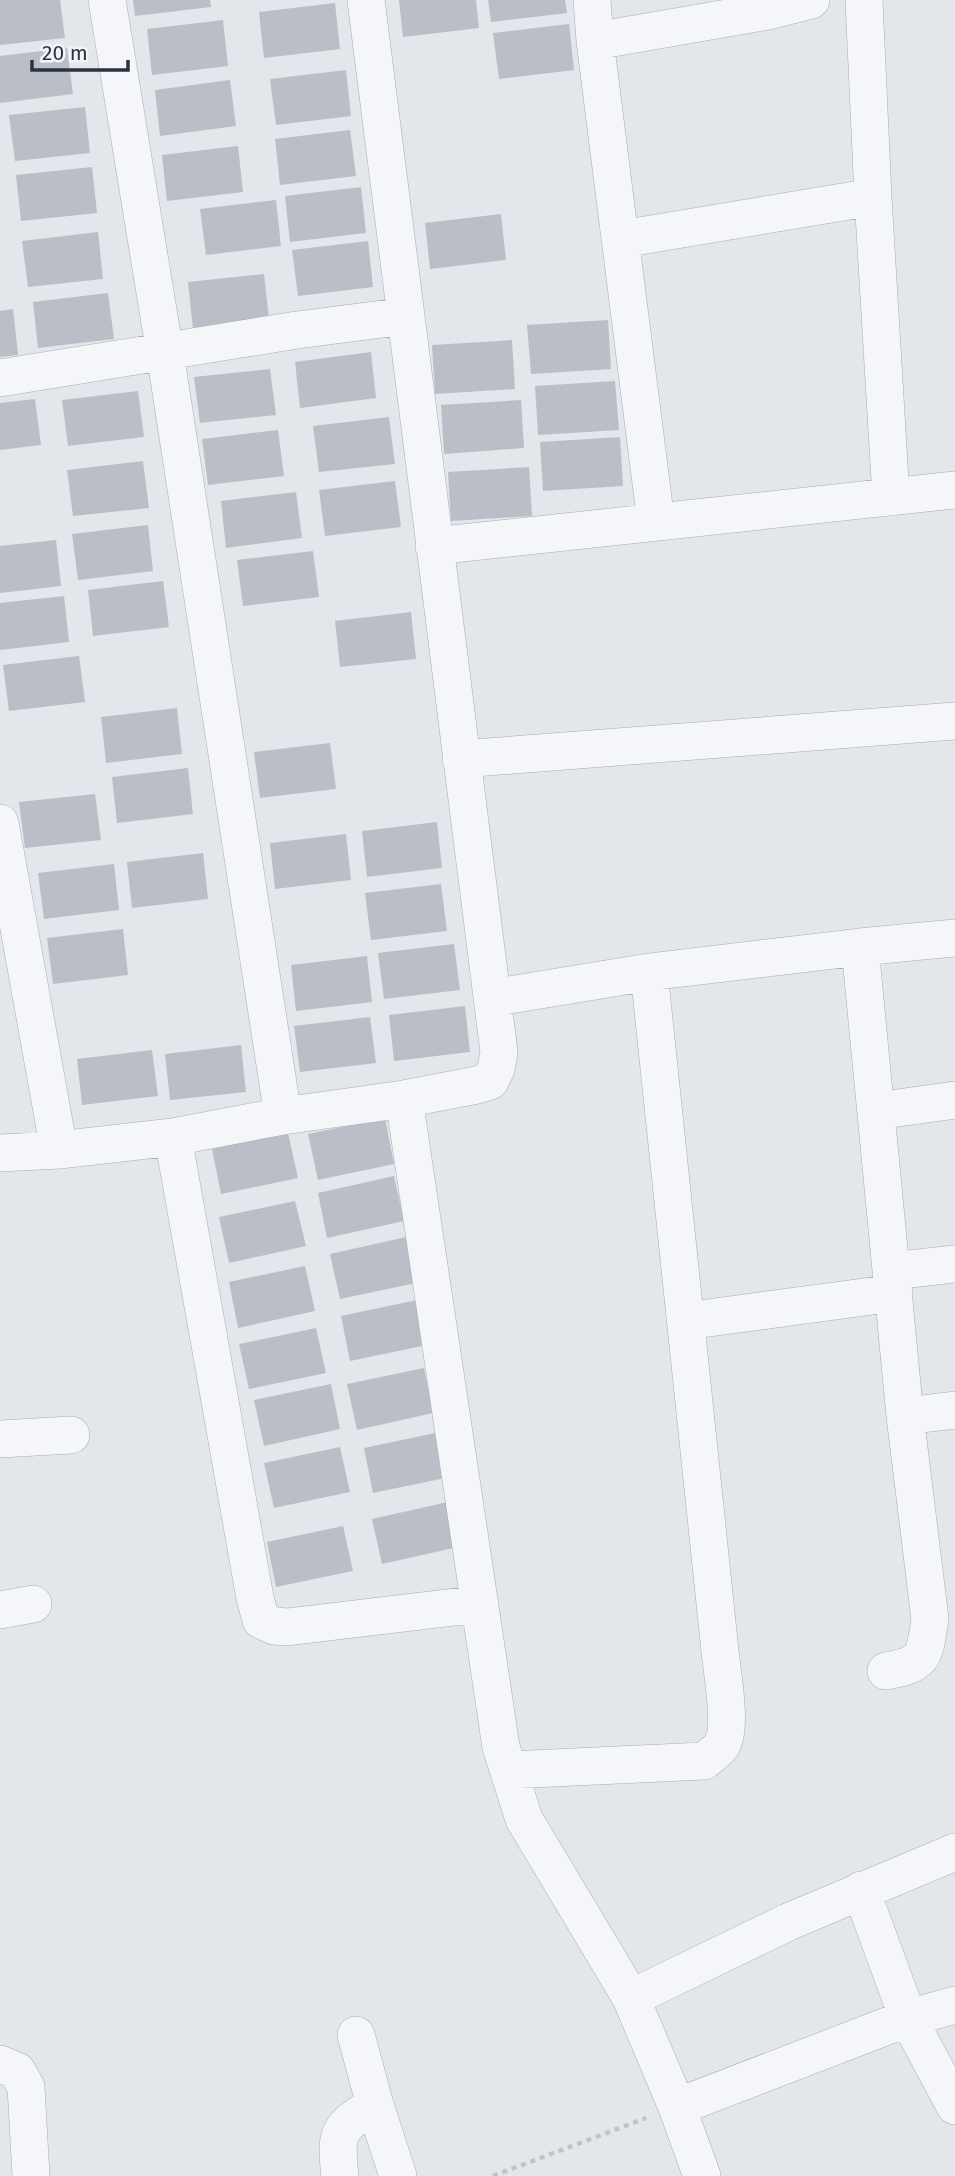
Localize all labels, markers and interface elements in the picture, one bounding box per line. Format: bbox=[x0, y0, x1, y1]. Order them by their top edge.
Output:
scale bar bbox=[32, 28, 128, 72]
text: 20 m bbox=[42, 40, 88, 66]

